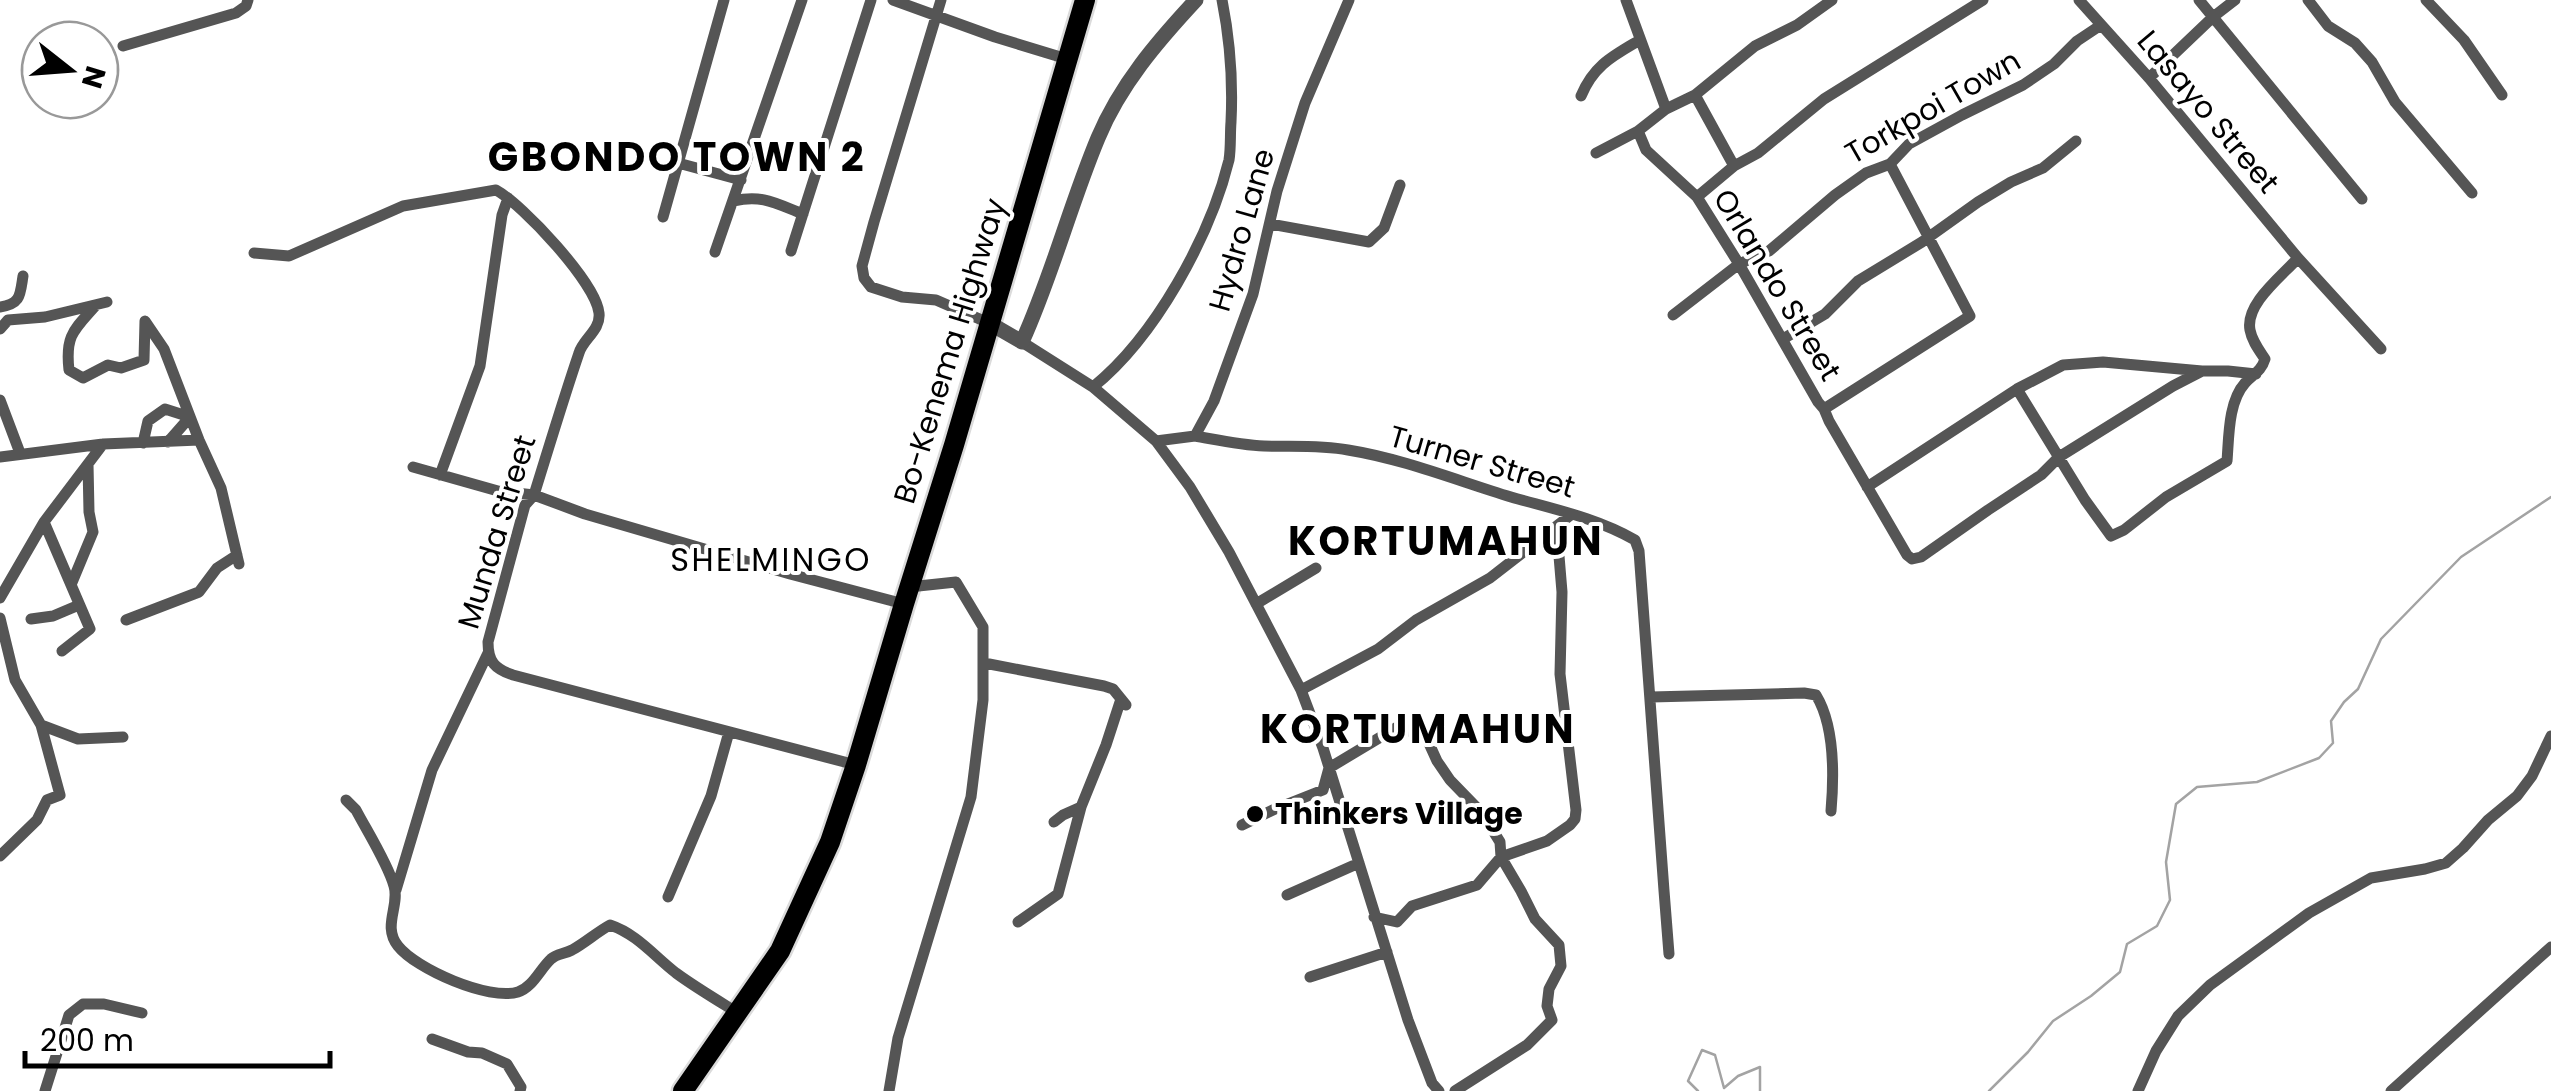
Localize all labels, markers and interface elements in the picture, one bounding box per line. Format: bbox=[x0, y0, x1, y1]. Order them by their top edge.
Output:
north arrow bbox=[20, 20, 120, 120]
street label: Lasayo Street bbox=[2127, 21, 2289, 203]
street label: Torkpoi Town bbox=[1837, 39, 2028, 174]
text: N bbox=[72, 61, 115, 93]
district label: GBONDO TOWN 2 bbox=[488, 129, 866, 185]
street label: Hydro Lane bbox=[1198, 143, 1285, 316]
street label: Orlando Street bbox=[1703, 181, 1852, 389]
street label: Bo-Kenema Highway bbox=[883, 193, 1016, 509]
street label: Turner Street bbox=[1384, 414, 1580, 509]
street label: Munda Street bbox=[447, 430, 546, 634]
district label: KORTUMAHUN bbox=[1288, 513, 1604, 569]
district label: SHELMINGO bbox=[670, 537, 872, 582]
district label: KORTUMAHUN bbox=[1260, 701, 1576, 757]
place label: Thinkers Village bbox=[1275, 792, 1523, 835]
marker: Thinkers Village bbox=[1244, 803, 1266, 825]
scale bar bbox=[25, 1006, 330, 1068]
text: 200 m bbox=[40, 1019, 134, 1062]

